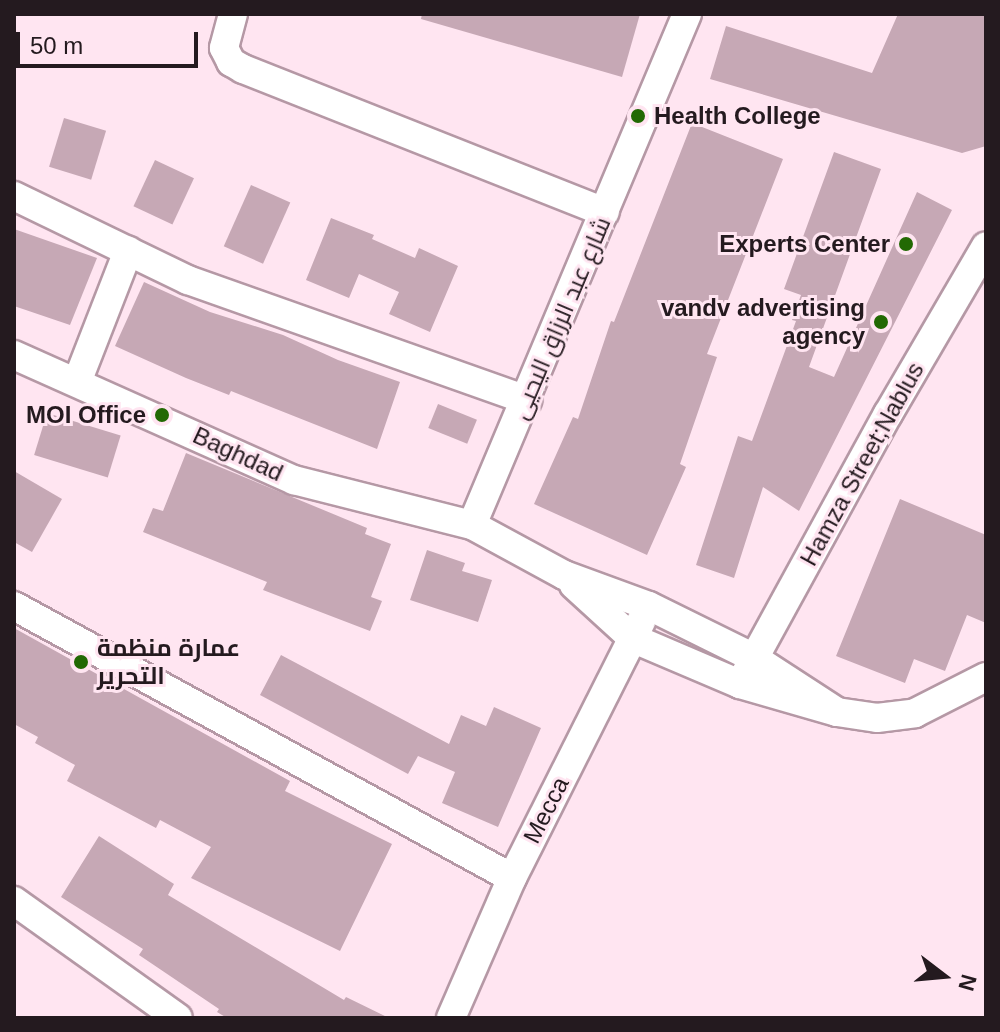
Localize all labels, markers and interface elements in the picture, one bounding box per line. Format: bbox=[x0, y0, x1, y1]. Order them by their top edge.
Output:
scale bar bbox=[20, 16, 202, 66]
text: 50 m bbox=[30, 32, 83, 59]
place label: Health College bbox=[654, 102, 821, 130]
marker: Health College bbox=[629, 107, 647, 125]
street label: شارع عبد الرزاق اليحيى bbox=[505, 212, 617, 424]
place label: Experts Center bbox=[719, 230, 890, 258]
marker: Experts Center bbox=[897, 235, 915, 253]
place label: vandv advertising agency bbox=[661, 294, 865, 350]
marker: vandv advertising agency bbox=[872, 313, 890, 331]
street label: Hamza Street;Nablus bbox=[794, 357, 930, 571]
place label: MOI Office bbox=[26, 401, 146, 429]
marker: MOI Office bbox=[153, 406, 171, 424]
street label: Baghdad bbox=[188, 421, 288, 487]
place label: عمارة منظمة التحرير bbox=[97, 634, 240, 690]
marker: عمارة منظمة التحرير bbox=[72, 653, 90, 671]
street label: Mecca bbox=[517, 772, 575, 848]
north arrow bbox=[904, 936, 984, 1016]
text: N bbox=[953, 972, 982, 994]

